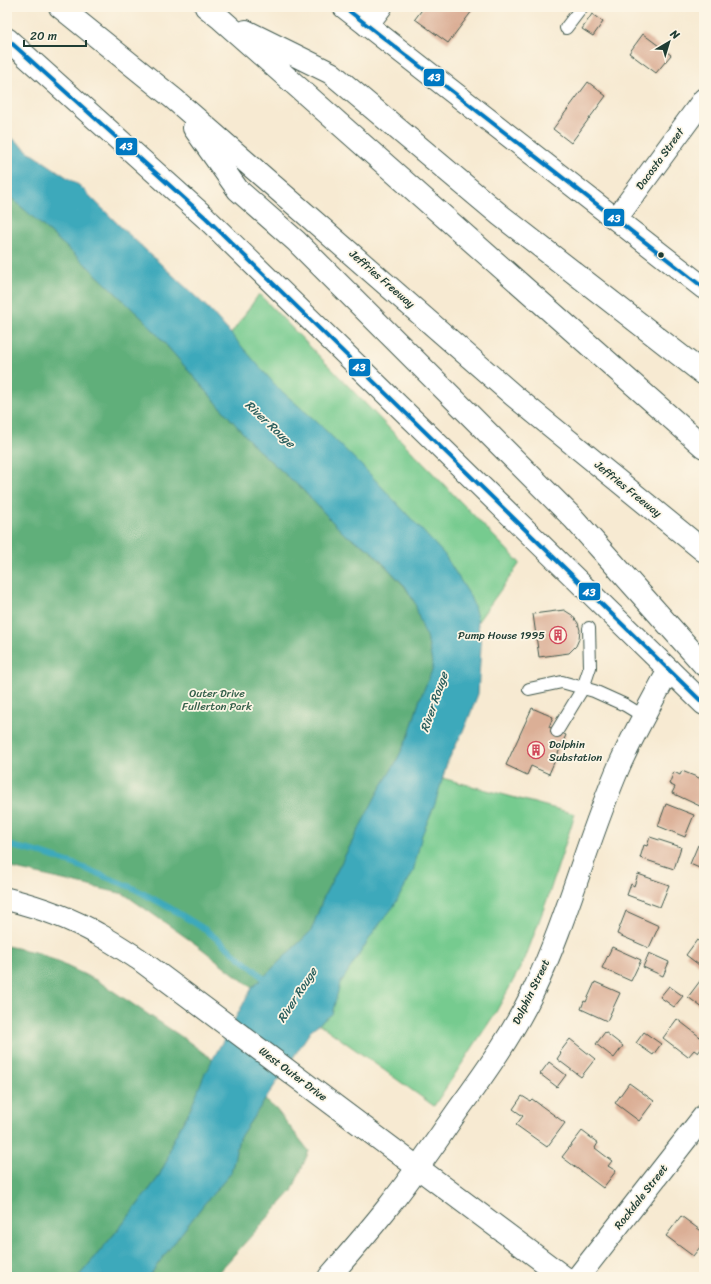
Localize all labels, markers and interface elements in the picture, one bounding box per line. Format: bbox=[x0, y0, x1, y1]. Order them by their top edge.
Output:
scale bar bbox=[24, 22, 86, 48]
north arrow bbox=[649, 22, 689, 62]
text: N bbox=[665, 24, 684, 45]
text: 20 m bbox=[30, 25, 57, 47]
line badge: 43 bbox=[423, 68, 445, 87]
text: 43 bbox=[427, 68, 441, 87]
street label: Dacosta Street bbox=[631, 123, 689, 194]
line badge: 43 bbox=[115, 137, 138, 156]
text: 43 bbox=[119, 137, 133, 156]
line badge: 43 bbox=[603, 208, 625, 227]
text: 43 bbox=[607, 209, 621, 228]
street label: Jeffries Freeway bbox=[344, 244, 419, 313]
unlabelled marker bbox=[656, 250, 666, 260]
line badge: 43 bbox=[348, 358, 371, 377]
text: 43 bbox=[352, 358, 366, 377]
water label: River Rouge bbox=[240, 395, 302, 455]
street label: Jeffries Freeway bbox=[589, 455, 666, 522]
line badge: 43 bbox=[578, 582, 601, 601]
text: 43 bbox=[582, 583, 596, 602]
building icon: Pump House 1995 bbox=[548, 625, 568, 645]
place label: Pump House 1995 bbox=[458, 626, 545, 645]
water label: River Rouge bbox=[413, 667, 455, 735]
park label: Outer Drive Fullerton Park bbox=[182, 684, 252, 716]
place label: Dolphin Substation bbox=[549, 735, 602, 767]
building icon: Dolphin Substation bbox=[526, 740, 546, 760]
street label: Dolphin Street bbox=[507, 956, 555, 1028]
water label: River Rouge bbox=[271, 961, 324, 1027]
street label: West Outer Drive bbox=[255, 1042, 332, 1106]
street label: Rockdale Street bbox=[609, 1160, 673, 1234]

